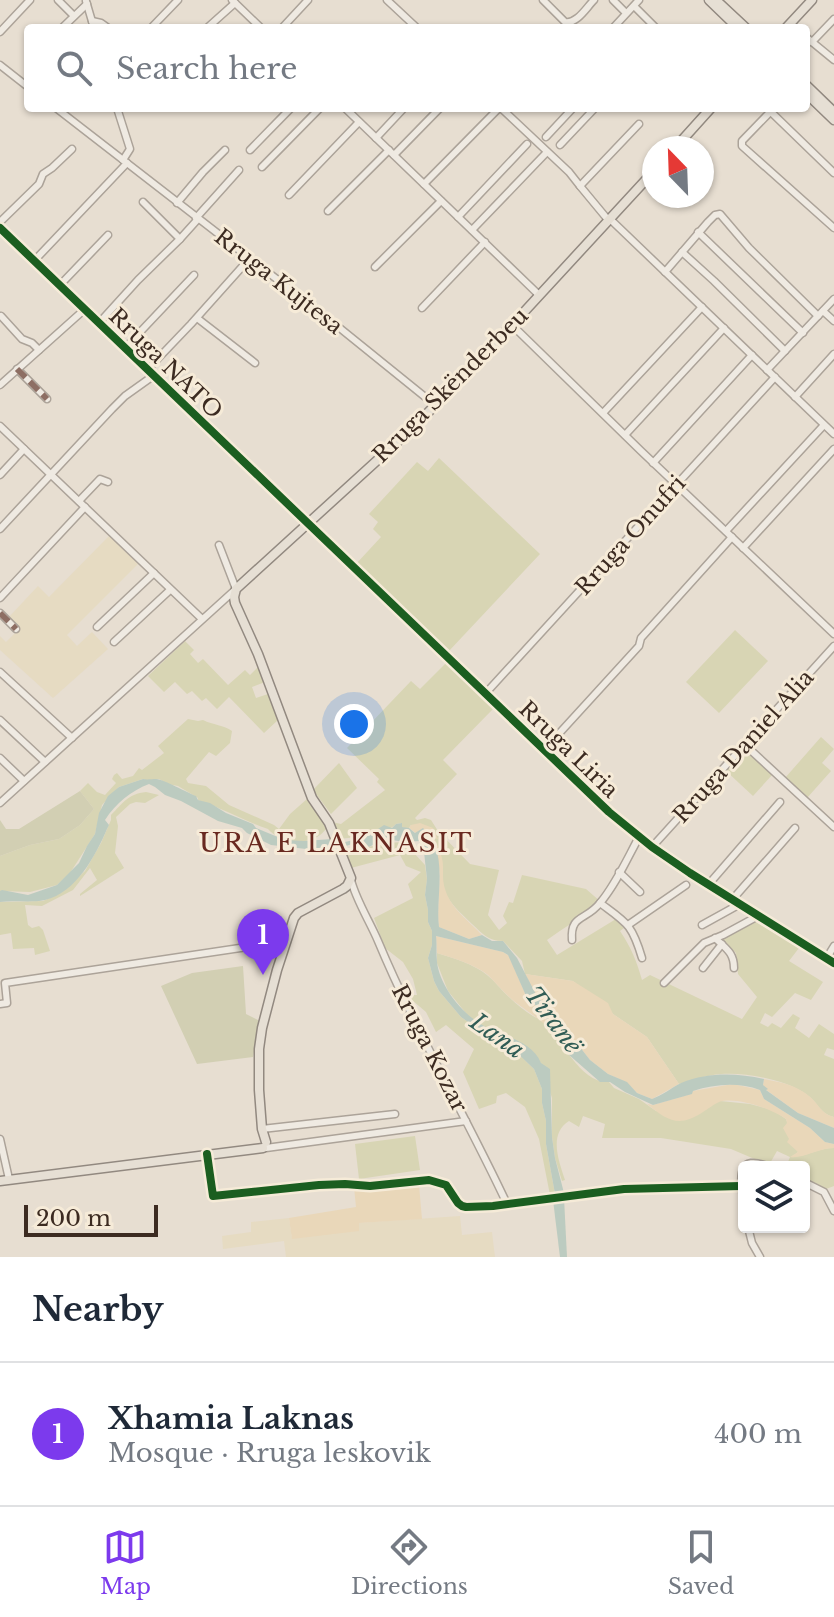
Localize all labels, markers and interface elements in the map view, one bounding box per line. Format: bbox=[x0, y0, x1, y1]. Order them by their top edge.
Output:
search box bbox=[24, 24, 810, 112]
icon: search bbox=[52, 46, 96, 90]
text: Search here bbox=[116, 50, 297, 87]
north arrow bbox=[642, 136, 714, 208]
street label: Rruga Kujtesa bbox=[209, 223, 349, 340]
street label: Rruga Skënderbeu bbox=[367, 302, 534, 469]
street label: Rruga NATO bbox=[103, 303, 228, 424]
street label: Rruga Onufri bbox=[570, 470, 692, 601]
street label: Rruga Daniel Alia bbox=[667, 663, 820, 829]
street label: Rruga Liria bbox=[513, 695, 625, 804]
your location bbox=[334, 704, 374, 744]
district label: URA E LAKNASIT bbox=[199, 827, 473, 859]
pin: 1 bbox=[237, 909, 289, 975]
street label: Rruga Kozar bbox=[386, 980, 474, 1117]
water label: Tiranë bbox=[519, 981, 589, 1061]
water label: Lana bbox=[464, 1006, 530, 1064]
map controls bbox=[738, 1161, 810, 1233]
button: layers bbox=[738, 1161, 810, 1233]
scale bar bbox=[24, 1201, 158, 1237]
text: 200 m bbox=[36, 1205, 111, 1232]
text: Nearby bbox=[32, 1288, 164, 1330]
text: Xhamia Laknas bbox=[108, 1400, 354, 1437]
text: 1 bbox=[52, 1418, 64, 1450]
text: 400 m bbox=[714, 1418, 802, 1450]
text: Mosque · Rruga leskovik bbox=[108, 1437, 431, 1469]
tab: Map bbox=[100, 1525, 151, 1600]
tab: Directions bbox=[351, 1525, 468, 1600]
tab: Saved bbox=[668, 1525, 734, 1600]

